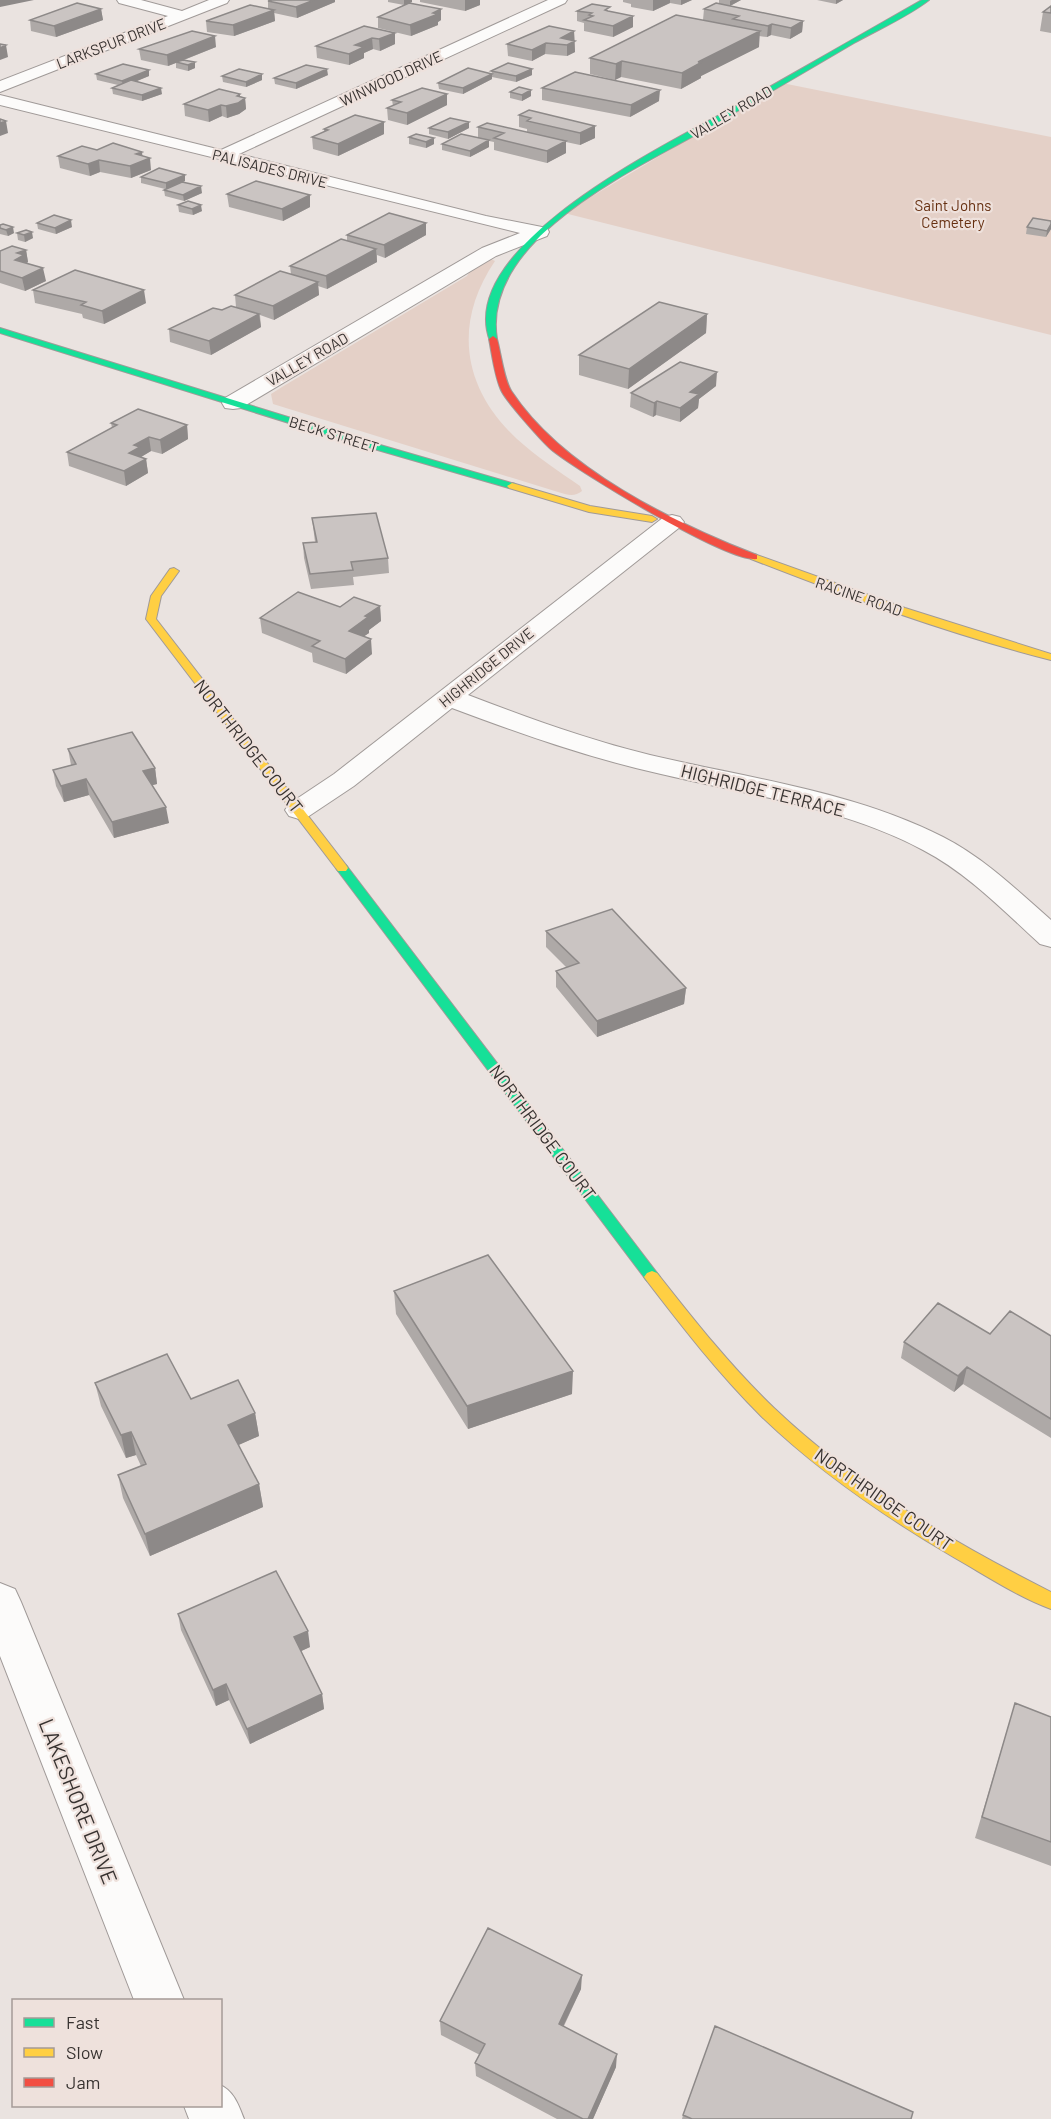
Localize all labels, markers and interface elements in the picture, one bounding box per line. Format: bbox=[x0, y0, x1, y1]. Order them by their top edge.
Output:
street label: LARKSPUR DRIVE bbox=[54, 14, 168, 72]
street label: WINWOOD DRIVE bbox=[337, 46, 445, 110]
street label: VALLEY ROAD bbox=[687, 81, 775, 143]
street label: PALISADES DRIVE bbox=[211, 145, 329, 191]
park label: Saint Johns Cemetery bbox=[915, 196, 991, 231]
street label: VALLEY ROAD bbox=[263, 328, 351, 390]
street label: BECK STREET bbox=[287, 412, 381, 456]
street label: RACINE ROAD bbox=[813, 573, 905, 619]
street label: HIGHRIDGE DRIVE bbox=[435, 623, 537, 711]
street label: NORTHRIDGE COURT bbox=[190, 675, 308, 817]
street label: HIGHRIDGE TERRACE bbox=[679, 759, 847, 821]
street label: NORTHRIDGE COURT bbox=[485, 1060, 601, 1204]
street label: NORTHRIDGE COURT bbox=[811, 1443, 957, 1555]
street label: LAKESHORE DRIVE bbox=[34, 1715, 124, 1887]
legend bbox=[12, 1999, 222, 2107]
text: Fast bbox=[66, 2011, 100, 2033]
text: Slow bbox=[66, 2041, 103, 2063]
text: Jam bbox=[66, 2071, 100, 2093]

